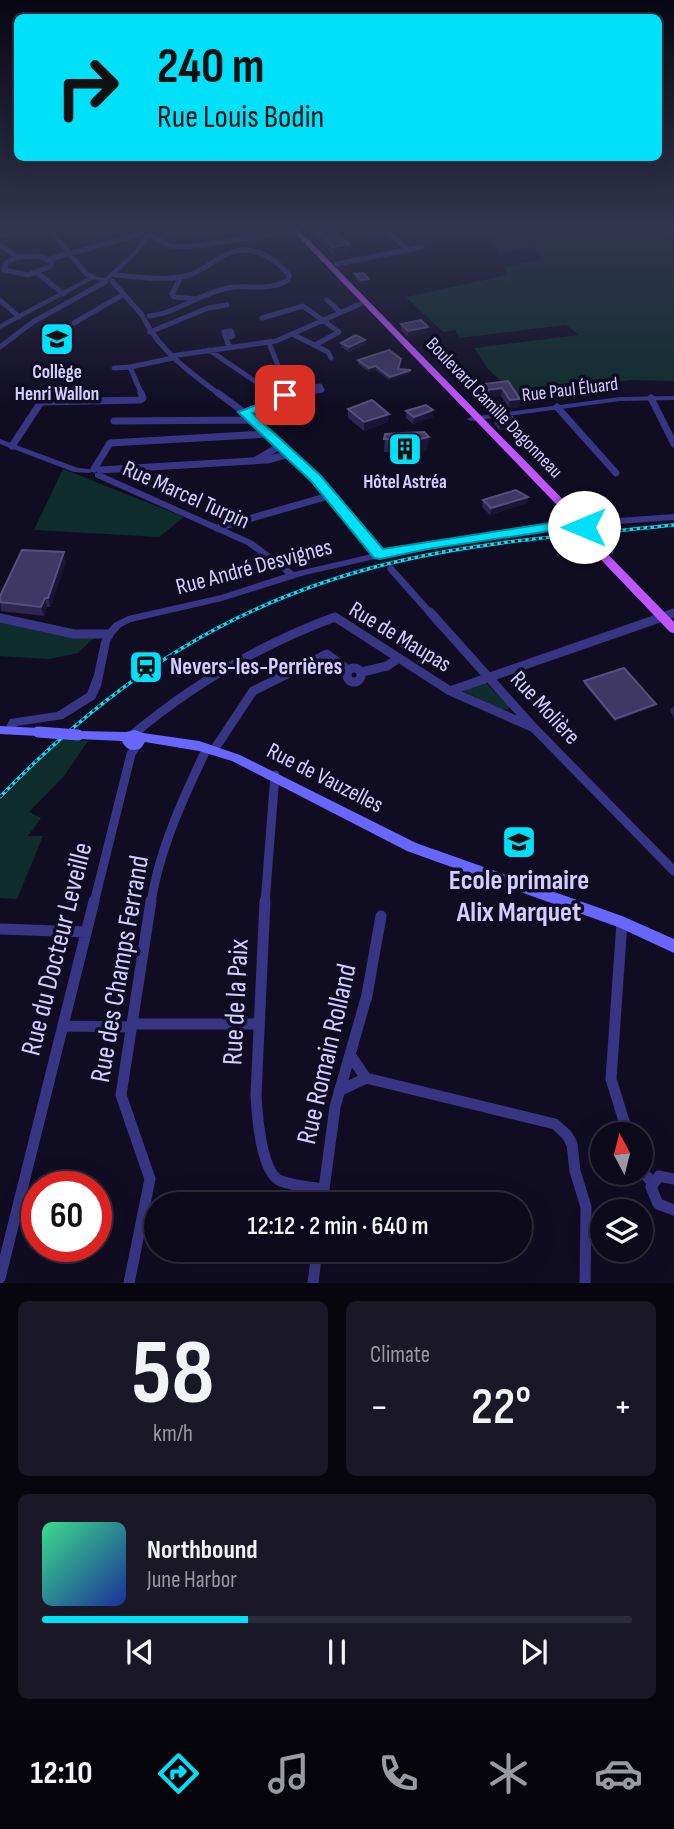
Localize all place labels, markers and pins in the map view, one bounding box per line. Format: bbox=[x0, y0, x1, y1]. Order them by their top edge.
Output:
school or university icon: Collège Henri Wallon bbox=[38, 320, 76, 358]
place label: Collège Henri Wallon bbox=[15, 361, 99, 406]
pin bbox=[255, 365, 315, 425]
building icon: Hôtel Astréa bbox=[386, 430, 424, 468]
place label: Hôtel Astréa bbox=[363, 471, 447, 494]
station icon: Nevers-les-Perrières bbox=[127, 648, 165, 686]
place label: Nevers-les-Perrières bbox=[170, 653, 343, 681]
school or university icon: Ecole primaire Alix Marquet bbox=[500, 823, 538, 861]
place label: Ecole primaire Alix Marquet bbox=[449, 864, 589, 929]

